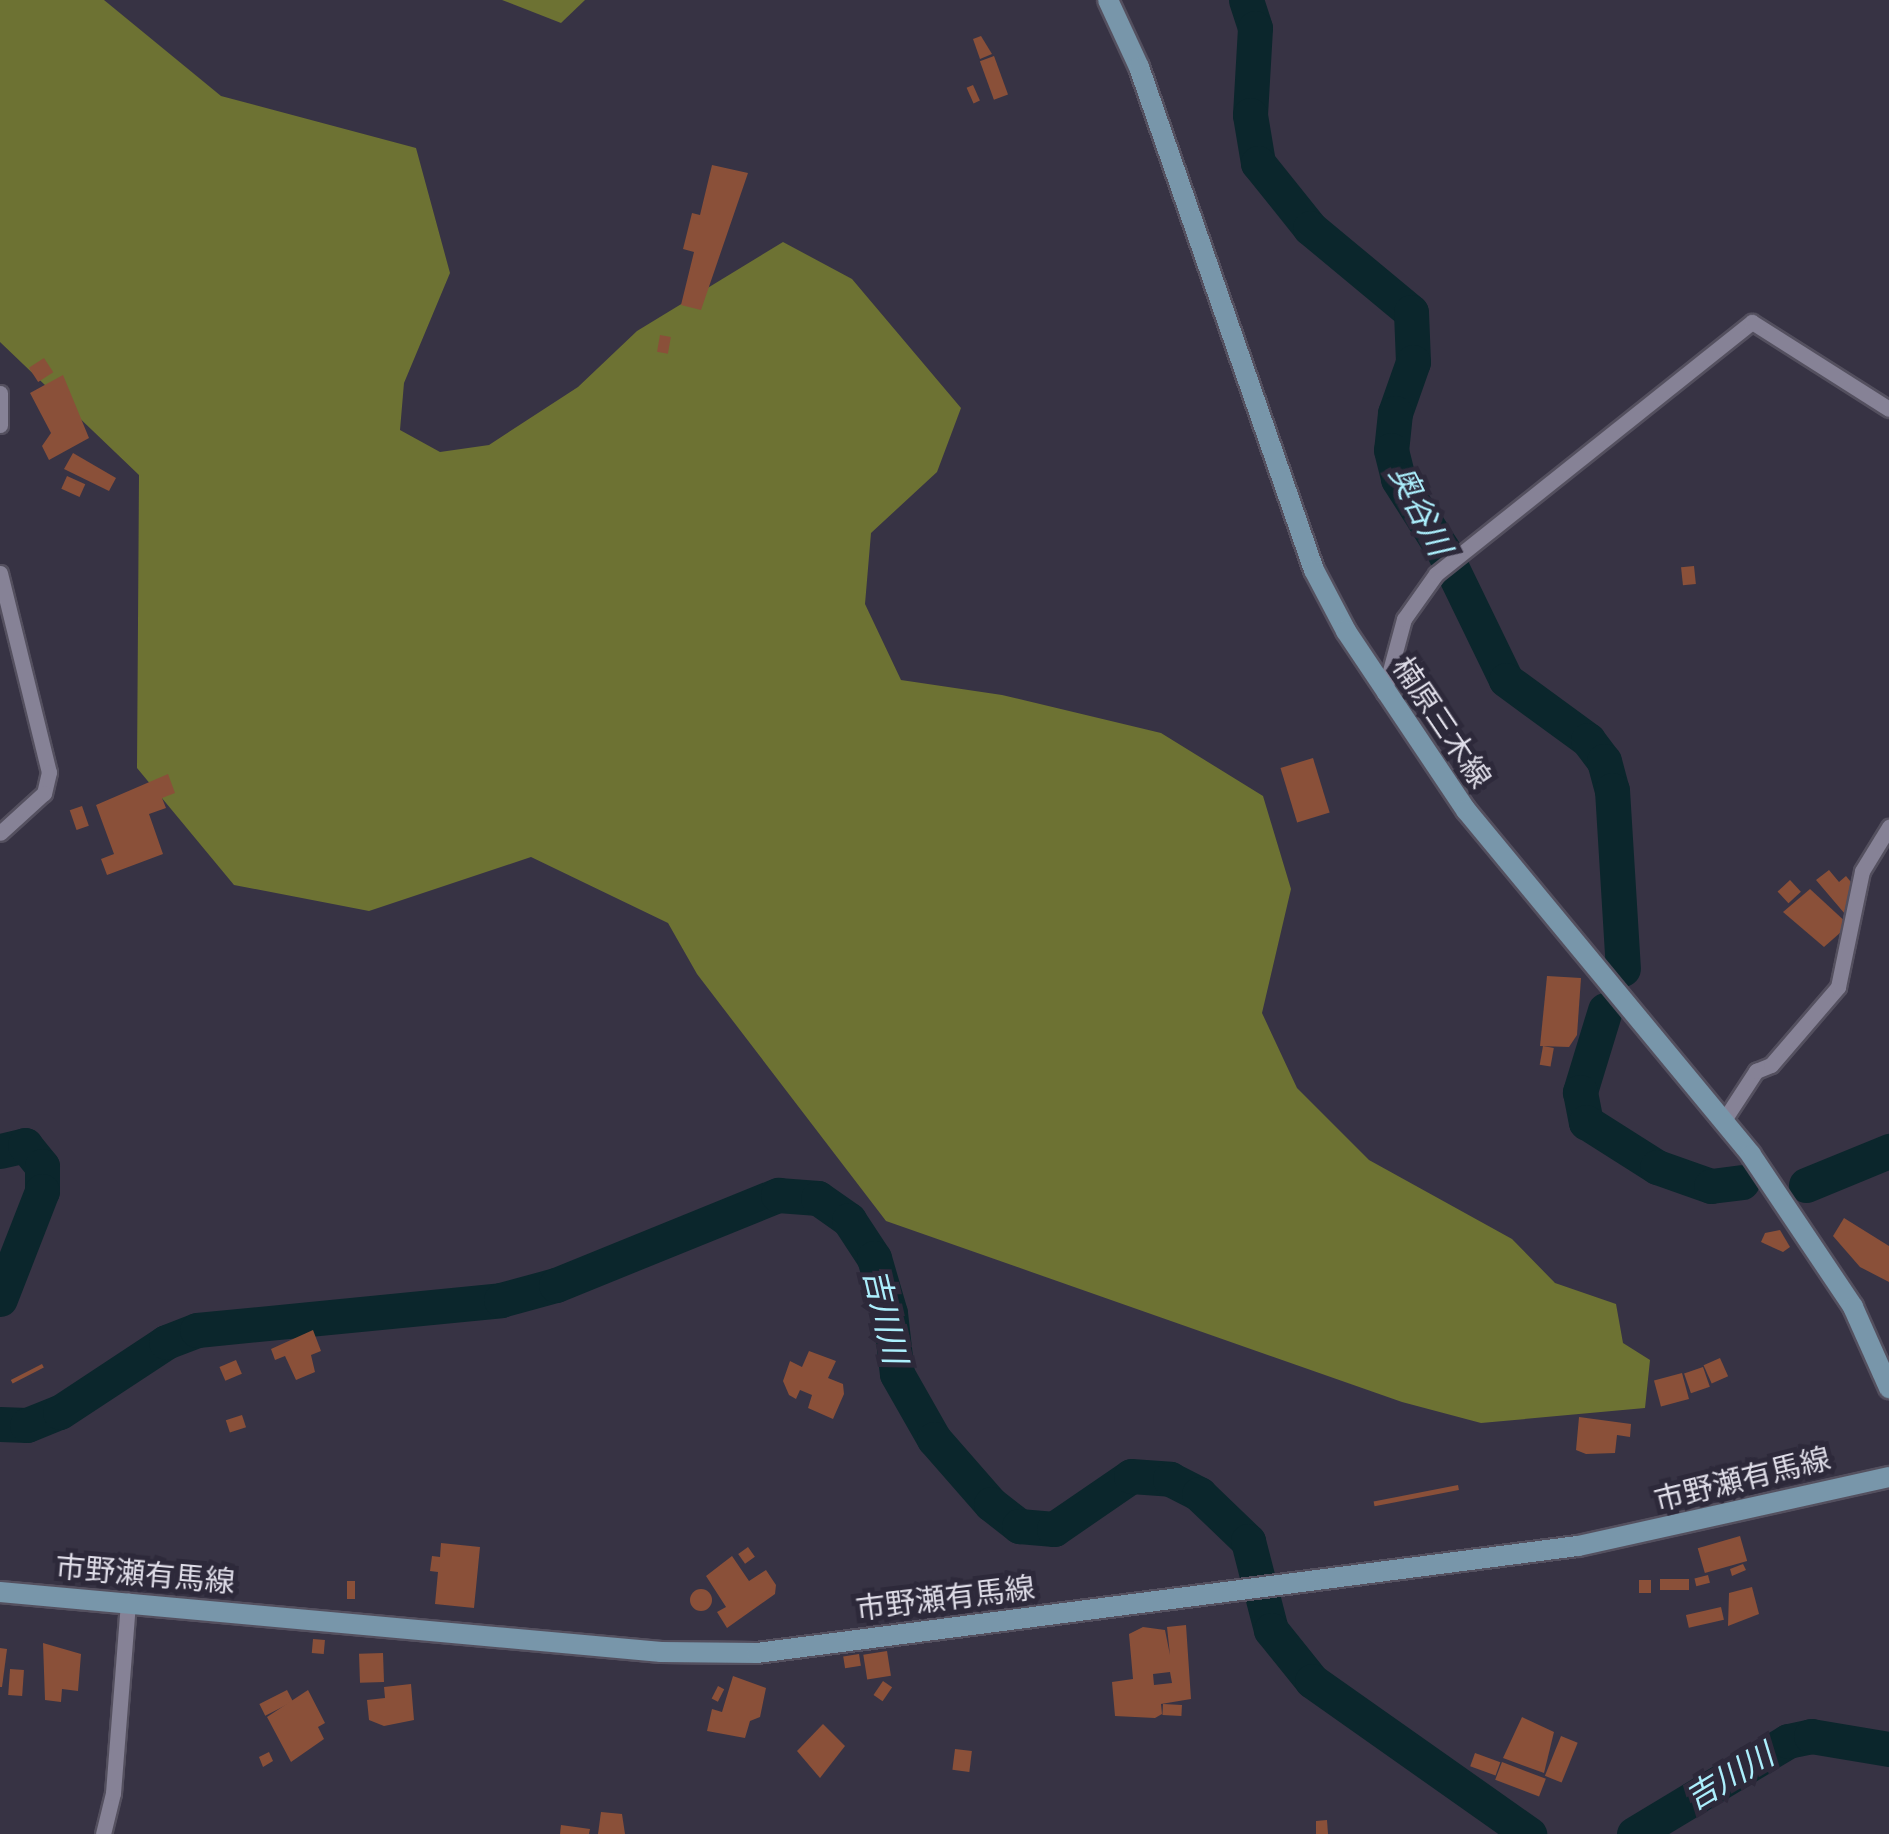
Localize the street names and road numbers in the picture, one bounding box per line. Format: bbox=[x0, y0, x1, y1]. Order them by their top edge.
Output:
street label: 楠原三木線 bbox=[1385, 650, 1499, 794]
street label: 市野瀬有馬線 bbox=[1650, 1440, 1834, 1518]
street label: 市野瀬有馬線 bbox=[54, 1548, 236, 1600]
street label: 市野瀬有馬線 bbox=[853, 1569, 1037, 1627]

